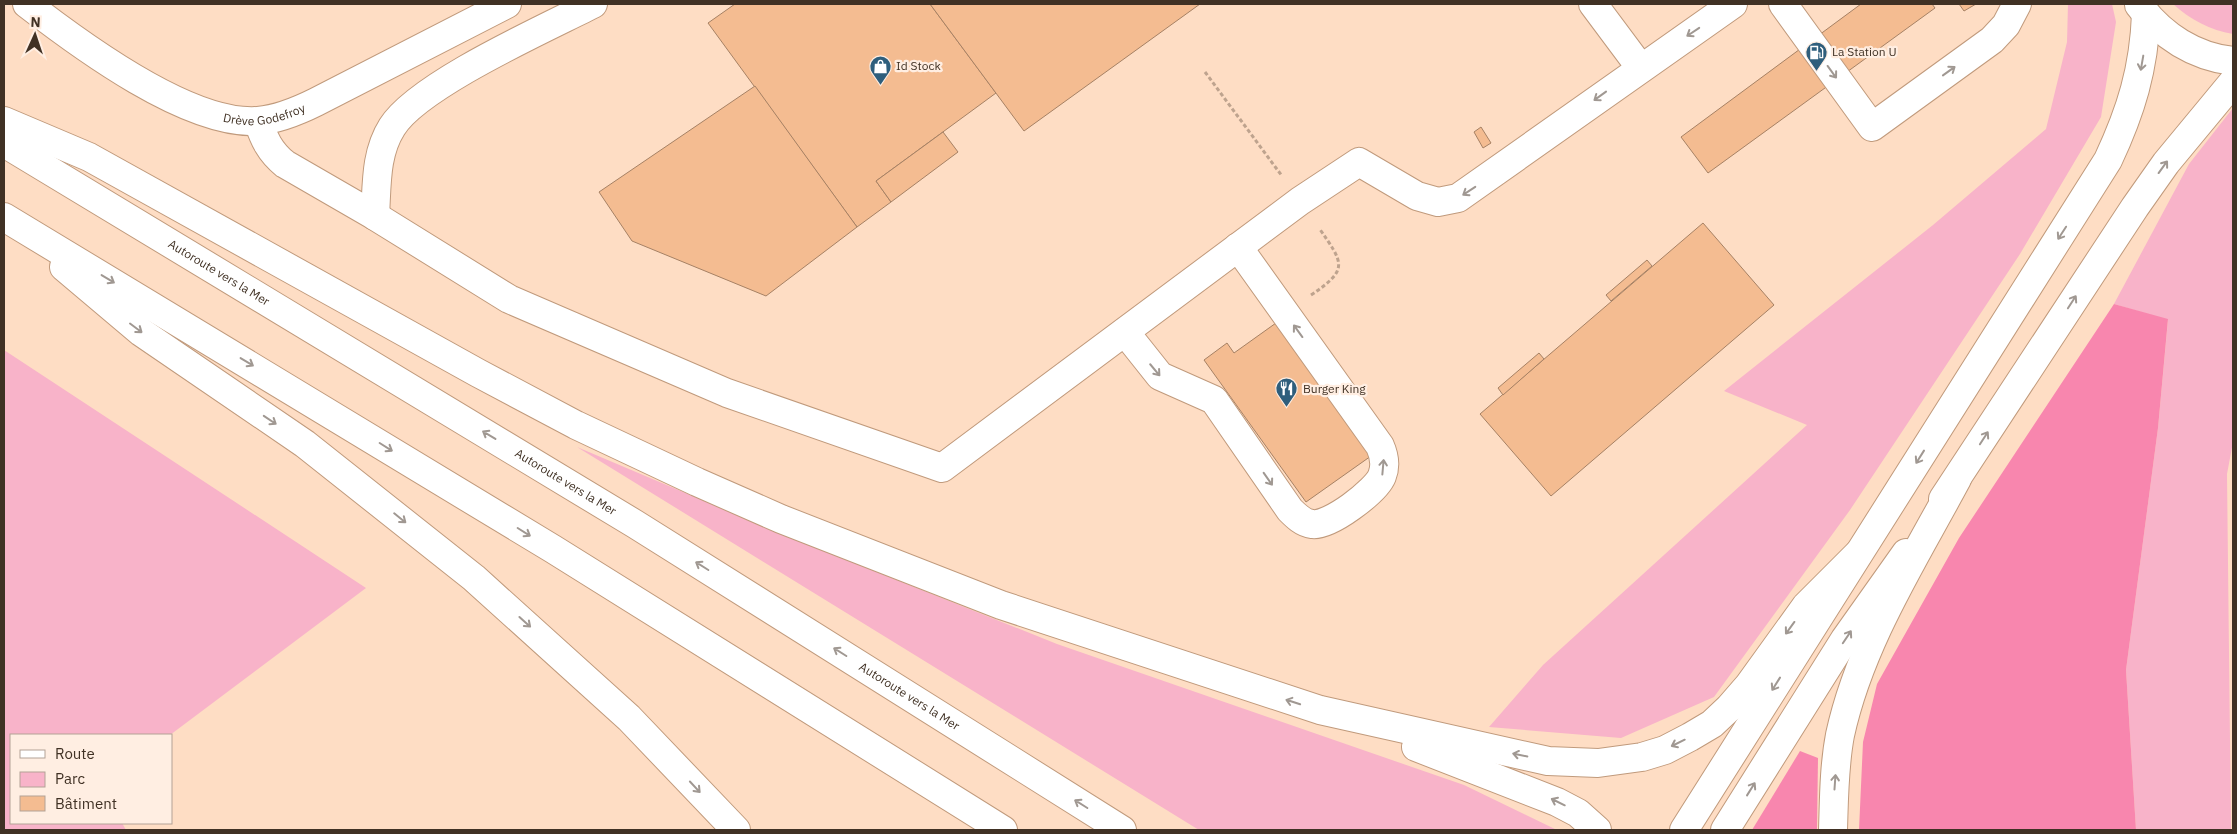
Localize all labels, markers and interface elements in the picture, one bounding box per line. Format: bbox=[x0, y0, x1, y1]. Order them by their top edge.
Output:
north arrow bbox=[10, 10, 60, 60]
text: N bbox=[30, 13, 41, 31]
one-way arrow bbox=[1686, 27, 1700, 37]
fuel station icon: La Station U bbox=[1804, 40, 1828, 71]
place label: La Station U bbox=[1832, 44, 1897, 59]
shop icon: Id Stock bbox=[868, 54, 892, 85]
one-way arrow bbox=[2137, 55, 2146, 71]
place label: Id Stock bbox=[896, 58, 941, 73]
one-way arrow bbox=[1827, 65, 1837, 79]
one-way arrow bbox=[1942, 66, 1955, 77]
one-way arrow bbox=[1594, 91, 1608, 101]
street label: Drève Godefroy bbox=[222, 100, 307, 128]
one-way arrow bbox=[2158, 161, 2169, 174]
one-way arrow bbox=[1462, 186, 1476, 197]
one-way arrow bbox=[2057, 226, 2067, 240]
street label: Autoroute vers la Mer bbox=[166, 236, 273, 309]
one-way arrow bbox=[100, 274, 114, 284]
one-way arrow bbox=[2068, 295, 2078, 309]
one-way arrow bbox=[129, 323, 143, 333]
one-way arrow bbox=[1293, 324, 1303, 338]
one-way arrow bbox=[240, 358, 254, 368]
one-way arrow bbox=[1150, 363, 1161, 376]
restaurant icon: Burger King bbox=[1275, 377, 1299, 408]
place label: Burger King bbox=[1303, 381, 1366, 396]
one-way arrow bbox=[263, 415, 277, 425]
one-way arrow bbox=[482, 430, 496, 440]
one-way arrow bbox=[1979, 431, 1989, 445]
one-way arrow bbox=[378, 442, 392, 452]
street label: Autoroute vers la Mer bbox=[512, 445, 620, 518]
one-way arrow bbox=[1915, 449, 1925, 463]
one-way arrow bbox=[1378, 459, 1388, 475]
one-way arrow bbox=[1263, 472, 1273, 486]
one-way arrow bbox=[393, 512, 406, 523]
one-way arrow bbox=[517, 527, 531, 537]
one-way arrow bbox=[695, 561, 709, 571]
one-way arrow bbox=[518, 616, 531, 628]
one-way arrow bbox=[1785, 621, 1795, 635]
one-way arrow bbox=[1842, 630, 1852, 644]
one-way arrow bbox=[833, 647, 847, 657]
street label: Autoroute vers la Mer bbox=[857, 659, 963, 733]
one-way arrow bbox=[1771, 677, 1781, 691]
one-way arrow bbox=[1286, 696, 1302, 706]
legend bbox=[10, 734, 172, 824]
one-way arrow bbox=[1671, 738, 1686, 748]
text: Route bbox=[55, 744, 95, 763]
one-way arrow bbox=[1512, 750, 1528, 760]
text: Parc bbox=[55, 769, 85, 788]
one-way arrow bbox=[1830, 774, 1840, 790]
one-way arrow bbox=[689, 780, 701, 793]
one-way arrow bbox=[1745, 782, 1756, 796]
text: Bâtiment bbox=[55, 794, 117, 813]
one-way arrow bbox=[1550, 797, 1565, 807]
one-way arrow bbox=[1074, 799, 1088, 809]

